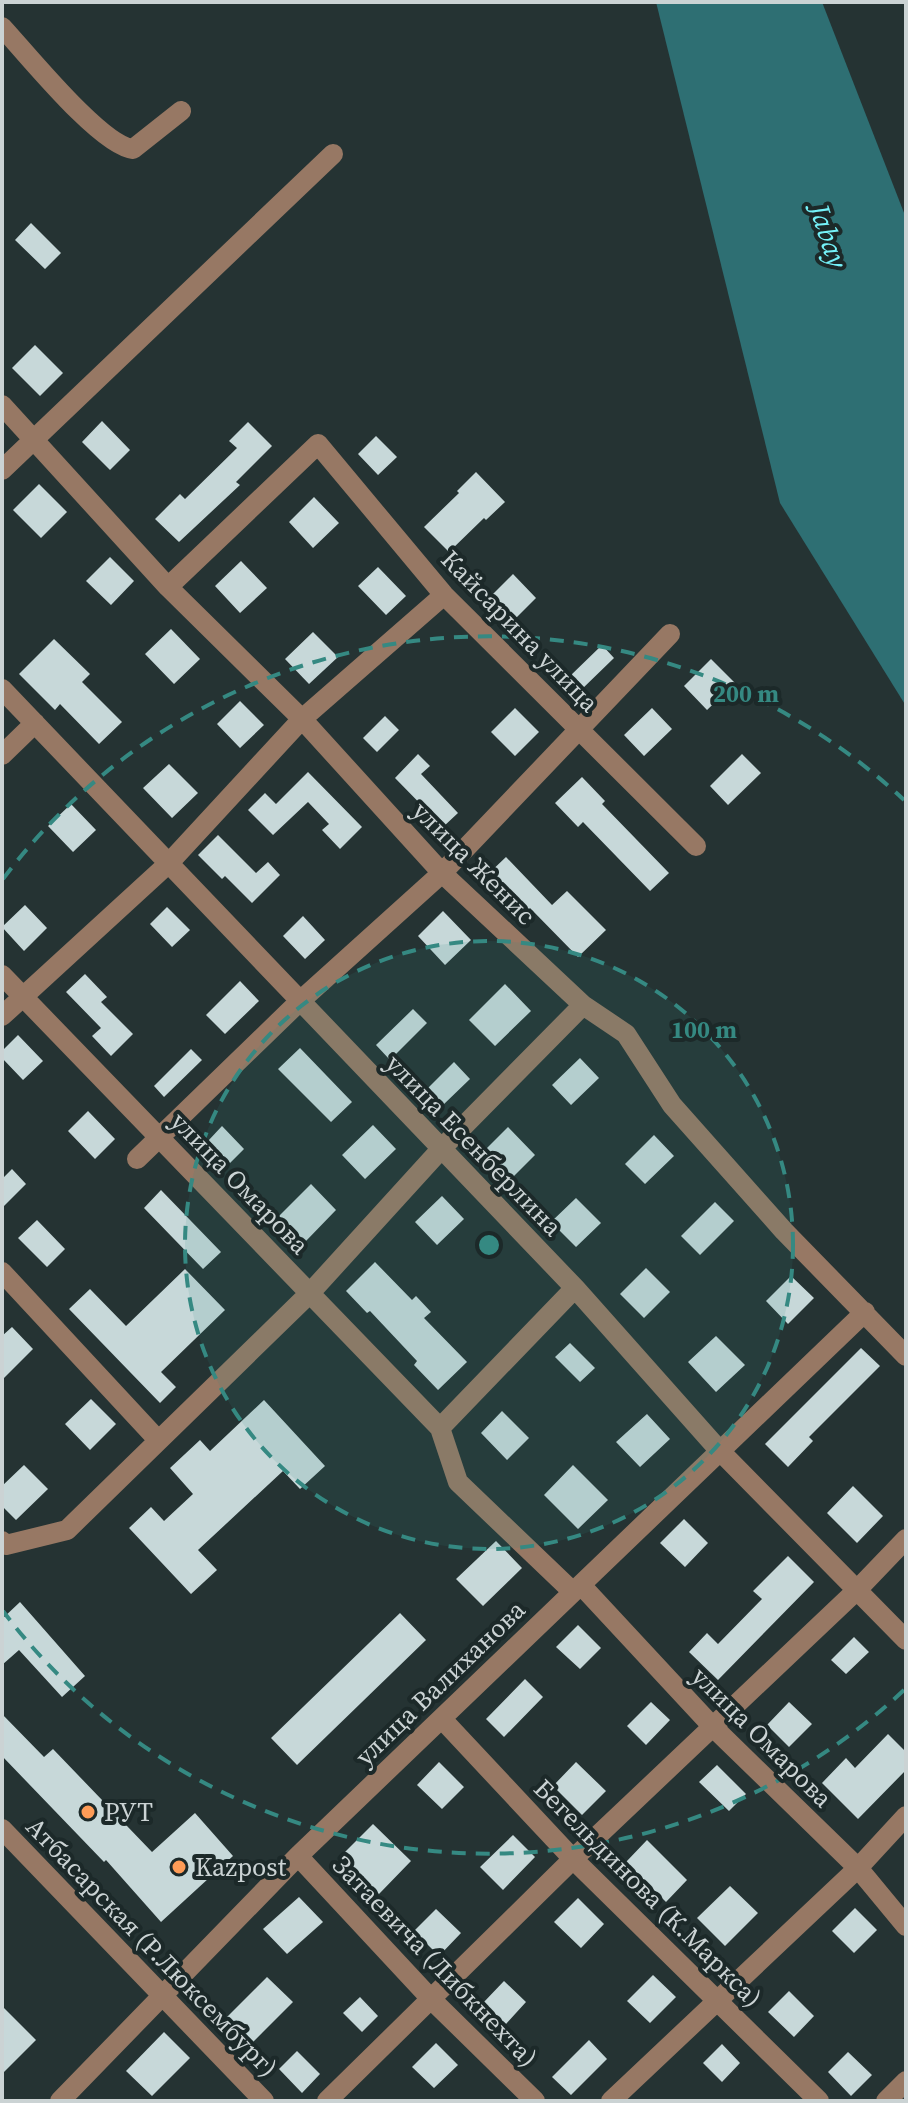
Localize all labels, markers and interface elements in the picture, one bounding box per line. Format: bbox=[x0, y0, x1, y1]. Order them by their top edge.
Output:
water label: Jabay bbox=[800, 196, 857, 273]
street label: Кайсарина улица bbox=[433, 542, 607, 721]
text: 200 m bbox=[713, 677, 779, 710]
street label: улица Женис bbox=[404, 793, 544, 933]
text: 100 m bbox=[671, 1013, 737, 1046]
street label: улица Есенберлина bbox=[378, 1046, 571, 1244]
street label: улица Омарова bbox=[163, 1104, 318, 1263]
centre of rings bbox=[475, 1231, 503, 1259]
street label: улица Валиханова bbox=[347, 1592, 534, 1774]
street label: улица Омарова bbox=[684, 1659, 841, 1816]
street label: Бегельдинова (К.Маркса) bbox=[526, 1771, 770, 2015]
place label: РУТ bbox=[104, 1794, 153, 1830]
marker: РУТ bbox=[79, 1803, 97, 1821]
street label: Атбасарская (Р.Люксембург) bbox=[18, 1809, 286, 2085]
street label: Затаевича (Либкнехта) bbox=[324, 1847, 546, 2075]
place label: Kazpost bbox=[195, 1849, 287, 1885]
marker: Kazpost bbox=[170, 1858, 188, 1876]

